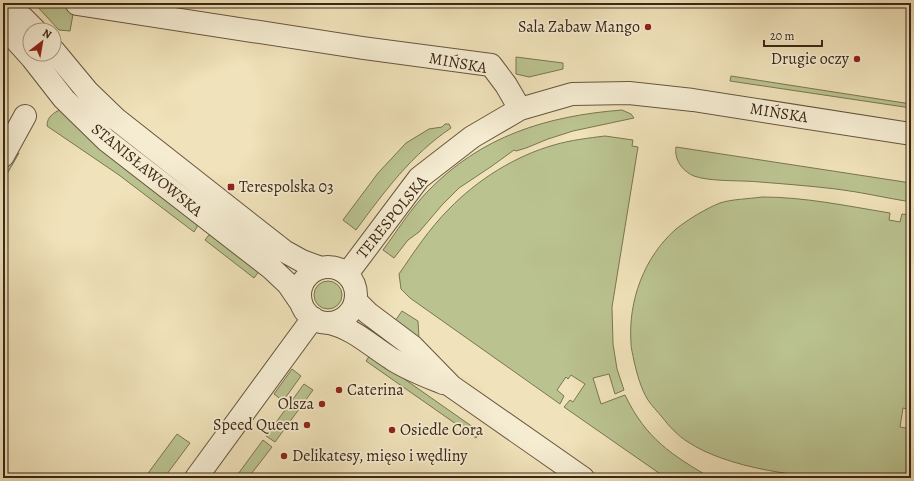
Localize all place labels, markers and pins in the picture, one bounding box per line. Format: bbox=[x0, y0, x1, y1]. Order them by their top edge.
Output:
place label: Sala Zabaw Mango bbox=[518, 16, 640, 38]
marker: Sala Zabaw Mango bbox=[643, 22, 653, 32]
place label: Drugie oczy bbox=[771, 48, 850, 70]
marker: Drugie oczy bbox=[852, 54, 862, 64]
place label: Terespolska 03 bbox=[239, 176, 334, 198]
marker: Terespolska 03 bbox=[226, 182, 236, 192]
place label: Caterina bbox=[347, 379, 404, 401]
marker: Caterina bbox=[334, 385, 344, 395]
place label: Olsza bbox=[278, 393, 315, 415]
marker: Olsza bbox=[317, 399, 327, 409]
place label: Speed Queen bbox=[213, 414, 299, 436]
place label: Osiedle Cora bbox=[400, 419, 484, 441]
marker: Speed Queen bbox=[302, 420, 312, 430]
marker: Osiedle Cora bbox=[387, 425, 397, 435]
place label: Delikatesy, mięso i wędliny bbox=[292, 445, 468, 467]
marker: Delikatesy, mięso i wędliny bbox=[279, 451, 289, 461]

